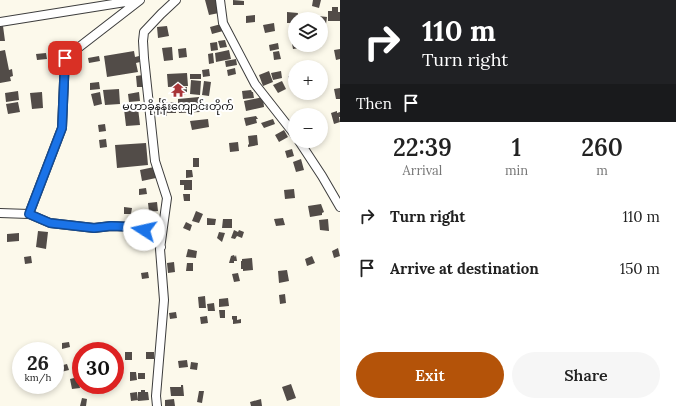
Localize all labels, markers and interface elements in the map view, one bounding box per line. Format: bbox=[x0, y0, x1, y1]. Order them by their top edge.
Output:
map controls bbox=[288, 12, 328, 148]
button: layers bbox=[288, 12, 328, 52]
text: 110 m bbox=[422, 13, 496, 49]
icon: right bbox=[356, 16, 408, 68]
pin bbox=[48, 41, 82, 75]
icon: arrive bbox=[54, 47, 76, 69]
text: Turn right bbox=[422, 48, 508, 71]
button: + bbox=[288, 60, 328, 100]
temple icon: မဟာခိုနန်းကျောင်းတိုက် bbox=[170, 82, 186, 98]
icon: arrive bbox=[400, 92, 422, 114]
text: Then bbox=[356, 94, 392, 113]
place label: မဟာခိုနန်းကျောင်းတိုက် bbox=[122, 99, 234, 115]
button: − bbox=[288, 108, 328, 148]
text: 22:39 bbox=[393, 132, 452, 163]
text: 1 bbox=[512, 132, 521, 163]
text: 260 bbox=[581, 132, 623, 163]
text: Arrival bbox=[403, 162, 442, 179]
text: min bbox=[505, 162, 528, 179]
text: m bbox=[596, 162, 608, 179]
icon: right bbox=[356, 205, 378, 227]
text: Turn right bbox=[390, 207, 466, 226]
text: 110 m bbox=[622, 207, 660, 226]
position arrow bbox=[123, 209, 165, 251]
icon: arrive bbox=[356, 257, 378, 279]
text: Arrive at destination bbox=[390, 259, 539, 278]
text: 150 m bbox=[620, 259, 660, 278]
speed limit sign: 30 bbox=[72, 342, 124, 394]
text: 26 bbox=[27, 350, 49, 375]
button: Exit bbox=[356, 352, 504, 398]
button: Share bbox=[512, 352, 660, 398]
text: km/h bbox=[24, 371, 52, 384]

